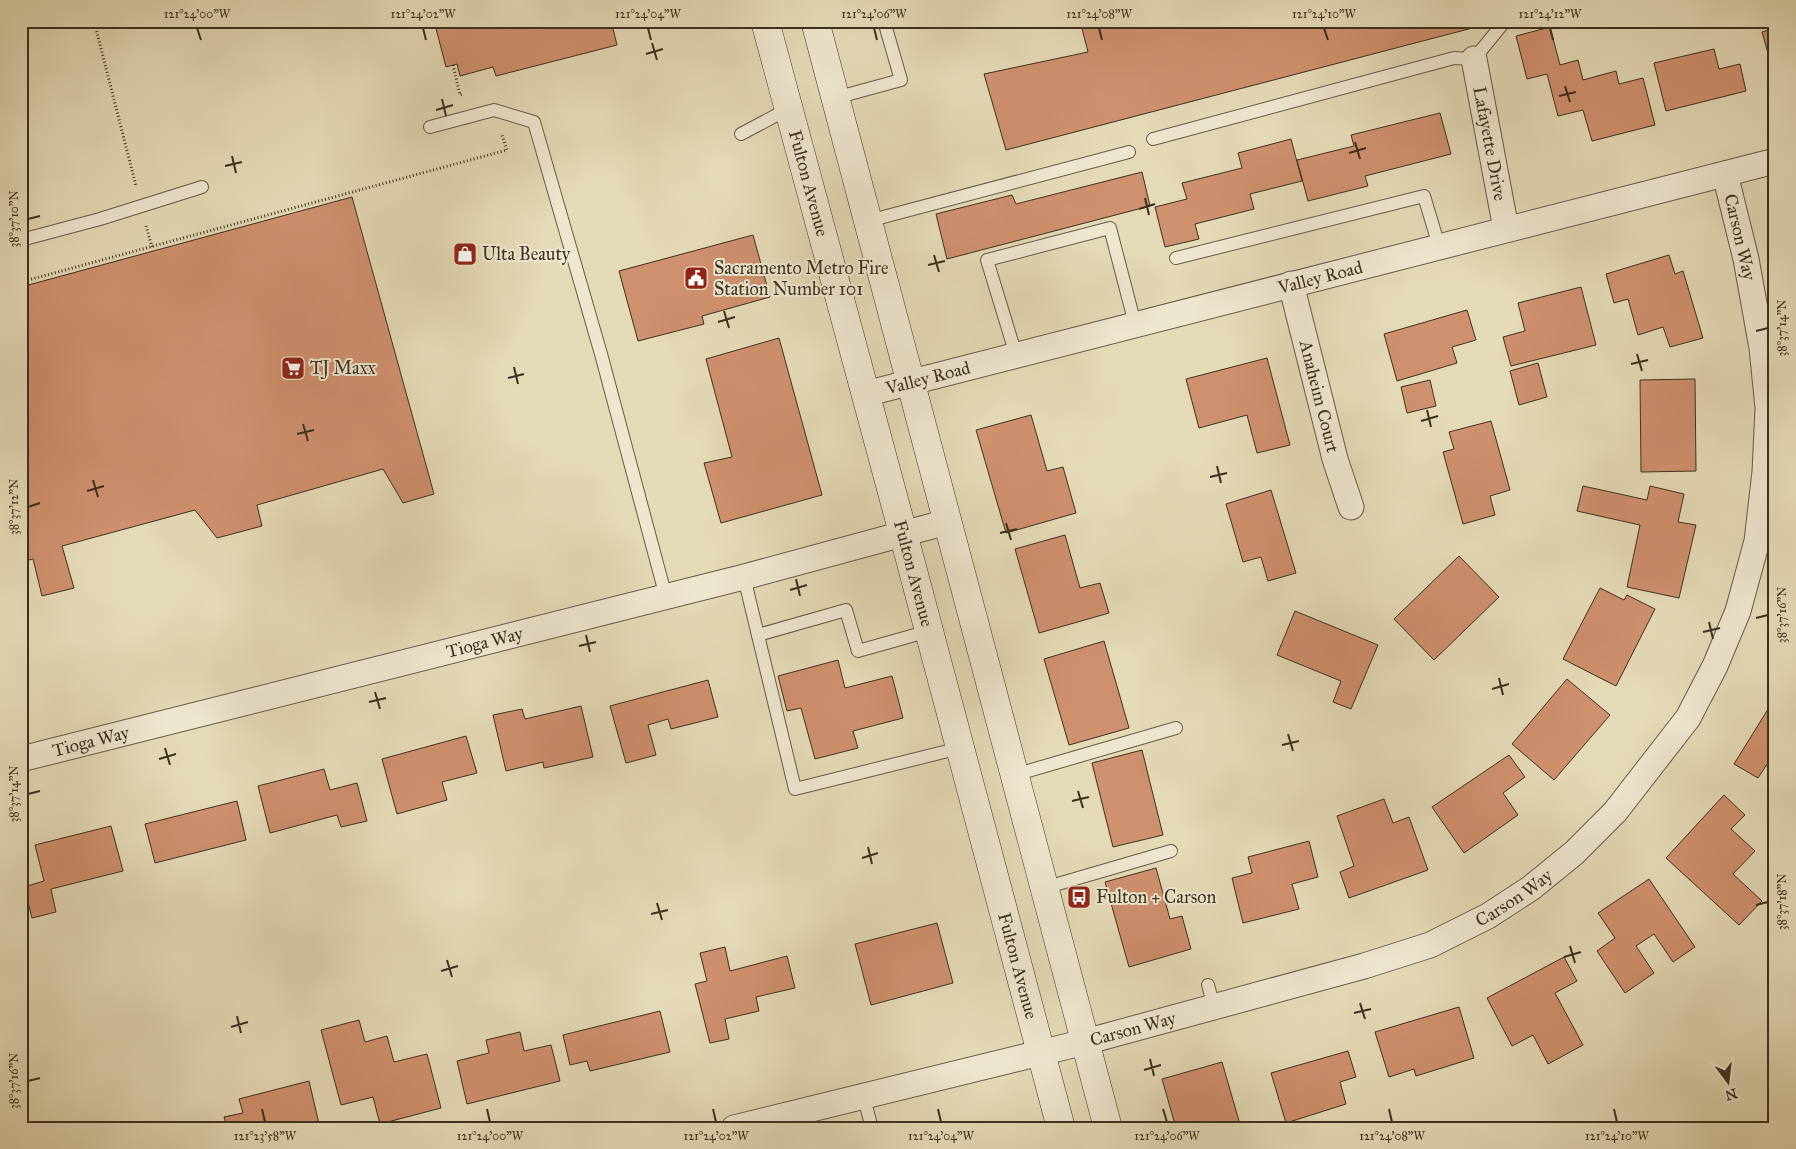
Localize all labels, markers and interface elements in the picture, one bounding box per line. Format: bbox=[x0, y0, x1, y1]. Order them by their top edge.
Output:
text: 121°24'00"W bbox=[164, 7, 231, 21]
text: 121°24'02"W bbox=[390, 7, 456, 21]
text: 121°24'04"W bbox=[615, 7, 682, 21]
text: 121°24'06"W bbox=[841, 7, 907, 21]
text: 121°24'08"W bbox=[1066, 7, 1132, 21]
text: 121°24'10"W bbox=[1292, 7, 1357, 21]
text: 121°24'12"W bbox=[1519, 7, 1582, 21]
street label: Lafayette Drive bbox=[1468, 85, 1511, 203]
street label: Fulton Avenue bbox=[784, 128, 834, 239]
text: 38°37'10"N bbox=[7, 190, 21, 248]
street label: Carson Way bbox=[1719, 192, 1761, 283]
shop icon: Ulta Beauty bbox=[452, 241, 478, 267]
place label: Ulta Beauty bbox=[482, 243, 571, 265]
street label: Valley Road bbox=[1275, 256, 1365, 299]
place label: Sacramento Metro Fire Station Number 101 bbox=[714, 257, 888, 300]
public building icon: Sacramento Metro Fire Station Number 101 bbox=[683, 265, 709, 291]
text: 38°37'14"N bbox=[1775, 300, 1789, 356]
street label: Anaheim Court bbox=[1294, 337, 1344, 456]
supermarket icon: TJ Maxx bbox=[280, 355, 306, 381]
street label: Valley Road bbox=[882, 356, 973, 400]
place label: TJ Maxx bbox=[310, 357, 376, 380]
text: 38°37'12"N bbox=[7, 479, 21, 535]
street label: Fulton Avenue bbox=[889, 518, 938, 629]
text: 38°37'16"N bbox=[1775, 587, 1789, 643]
street label: Tioga Way bbox=[444, 622, 526, 663]
street label: Tioga Way bbox=[50, 721, 132, 762]
text: 38°37'14"N bbox=[7, 766, 21, 822]
street label: Carson Way bbox=[1472, 864, 1557, 932]
text: 38°37'18"N bbox=[1775, 874, 1789, 930]
bus stop icon: Fulton + Carson bbox=[1066, 884, 1092, 910]
place label: Fulton + Carson bbox=[1096, 886, 1216, 908]
street label: Fulton Avenue bbox=[993, 910, 1043, 1021]
street label: Carson Way bbox=[1087, 1007, 1179, 1051]
text: 38°37'16"N bbox=[7, 1053, 21, 1109]
north arrow bbox=[1704, 1056, 1754, 1106]
text: N bbox=[1723, 1084, 1739, 1104]
text: 121°23'58"W bbox=[234, 1129, 297, 1143]
text: 121°24'00"W bbox=[457, 1129, 524, 1143]
text: 121°24'02"W bbox=[683, 1129, 749, 1143]
text: 121°24'04"W bbox=[908, 1129, 975, 1143]
text: 121°24'06"W bbox=[1134, 1129, 1200, 1143]
text: 121°24'08"W bbox=[1359, 1129, 1425, 1143]
text: 121°24'10"W bbox=[1585, 1129, 1650, 1143]

